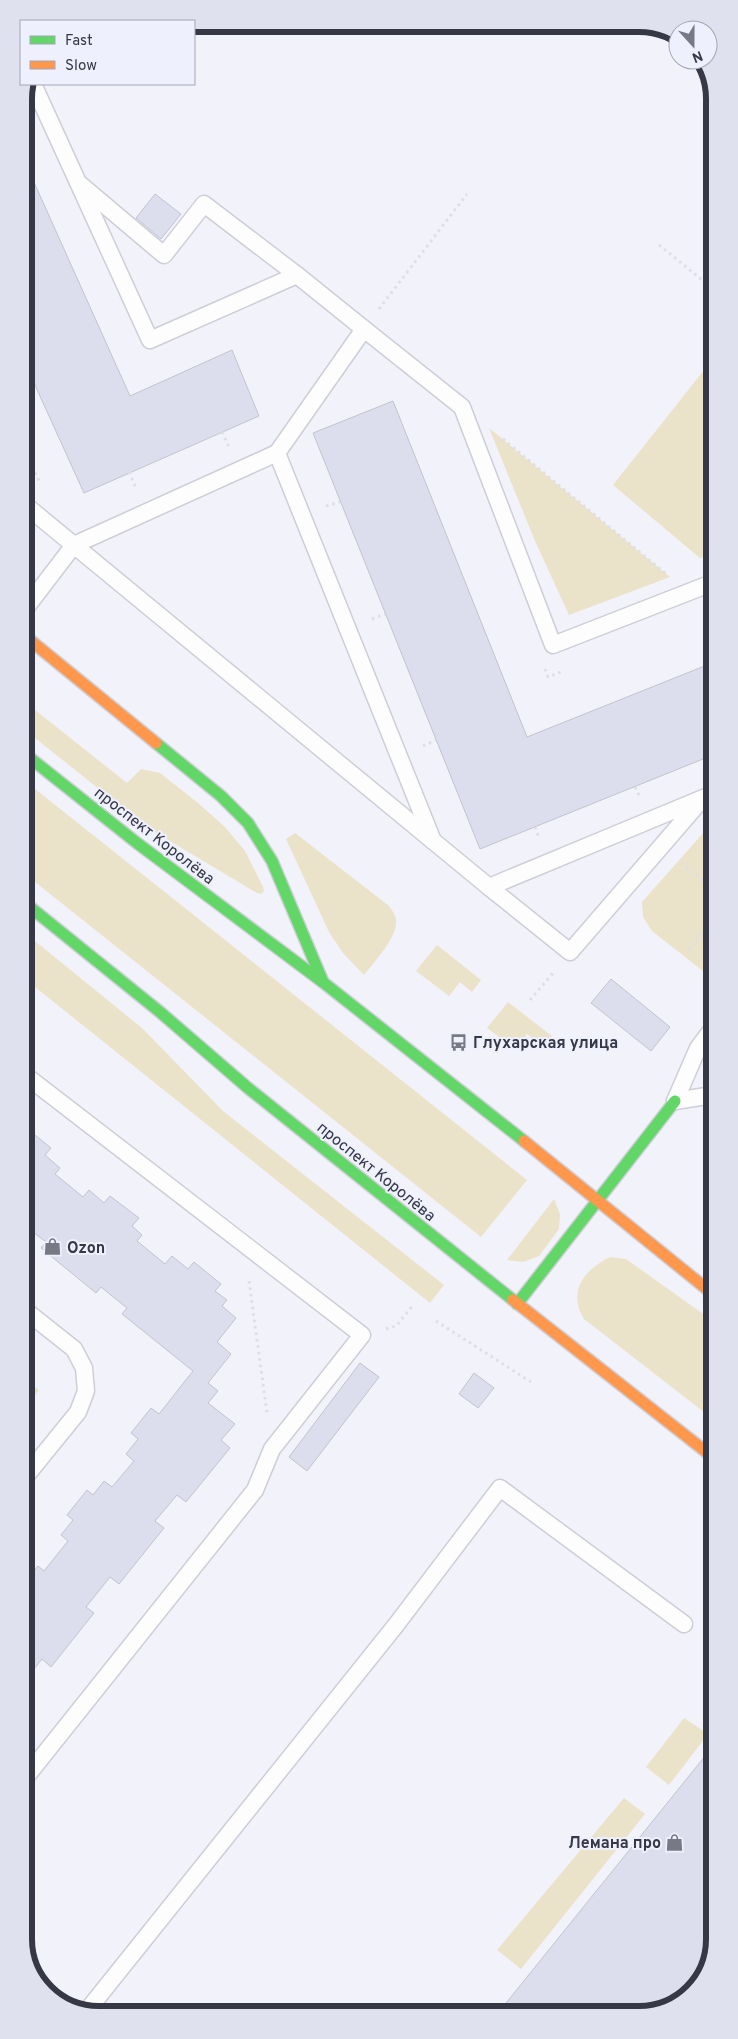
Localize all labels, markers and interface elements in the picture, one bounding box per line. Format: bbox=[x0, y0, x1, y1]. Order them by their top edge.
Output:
legend bbox=[20, 20, 195, 85]
north arrow bbox=[668, 20, 718, 70]
text: Fast bbox=[65, 32, 93, 51]
text: N bbox=[689, 46, 705, 65]
text: Slow bbox=[65, 57, 97, 76]
street label: проспект Королёва bbox=[90, 783, 218, 890]
bus stop icon: Глухарская улица bbox=[449, 1032, 469, 1052]
place label: Глухарская улица bbox=[473, 1034, 618, 1054]
street label: проспект Королёва bbox=[312, 1118, 439, 1227]
shop icon: Ozon bbox=[43, 1237, 63, 1257]
place label: Ozon bbox=[67, 1239, 105, 1259]
shop icon: Лемана про bbox=[665, 1832, 685, 1852]
place label: Лемана про bbox=[568, 1834, 661, 1854]

